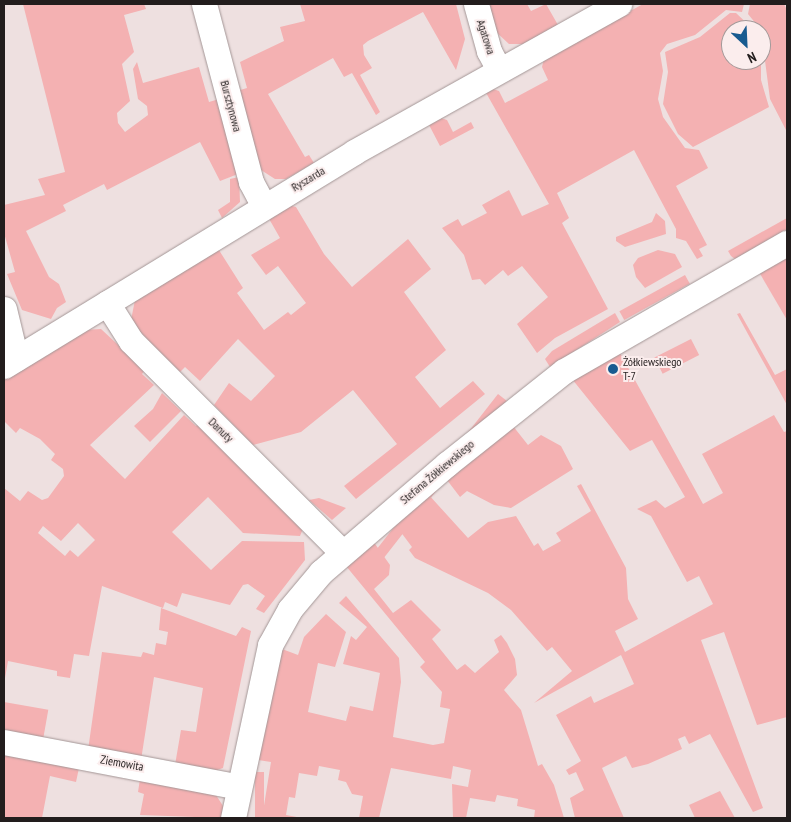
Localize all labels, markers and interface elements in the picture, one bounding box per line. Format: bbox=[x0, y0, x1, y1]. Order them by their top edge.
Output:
street label: Agatowa bbox=[474, 18, 498, 56]
north arrow bbox=[721, 20, 771, 70]
text: N bbox=[745, 48, 759, 67]
street label: Bursztynowa bbox=[217, 79, 245, 133]
street label: Ryszarda bbox=[289, 163, 327, 195]
place label: Żółkiewskiego T-7 bbox=[623, 355, 682, 383]
marker: Żółkiewskiego T-7 bbox=[607, 363, 619, 375]
street label: Danuty bbox=[205, 415, 237, 445]
street label: Stefana Żółkiewskiego bbox=[397, 437, 477, 507]
street label: Ziemowita bbox=[99, 752, 145, 774]

